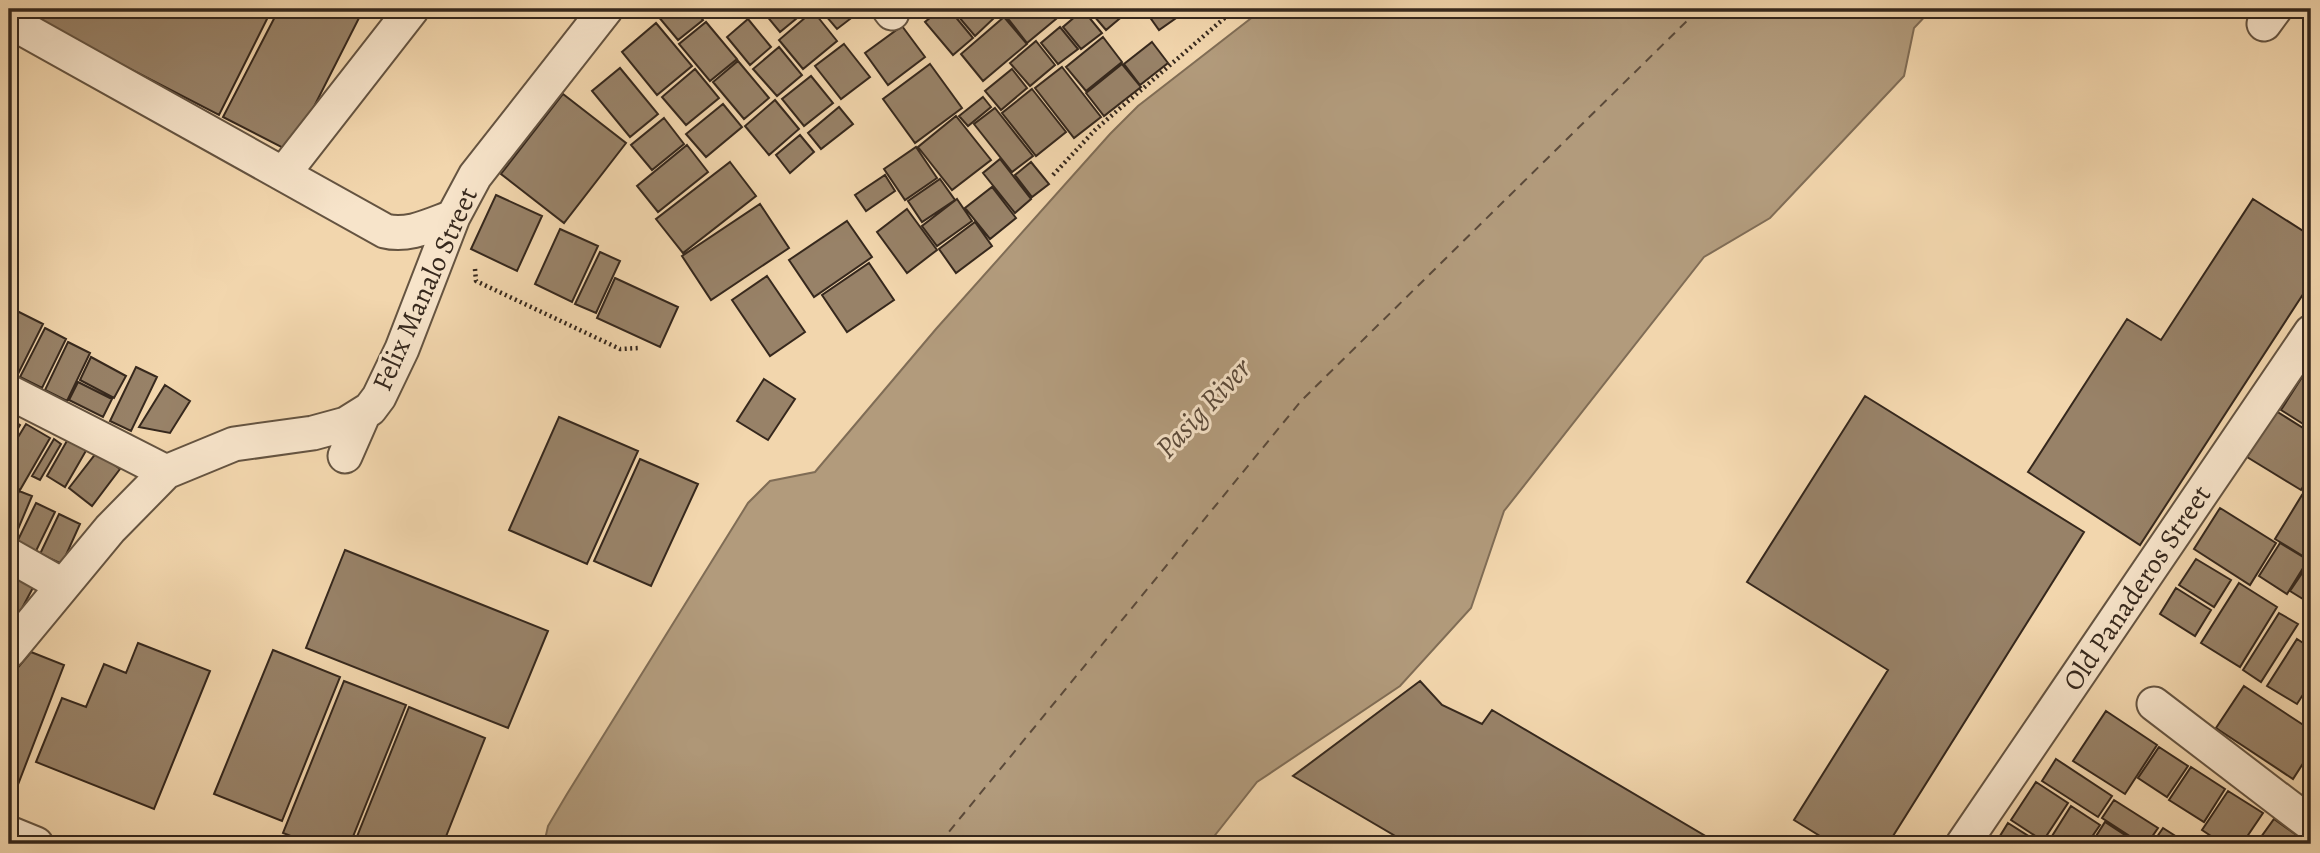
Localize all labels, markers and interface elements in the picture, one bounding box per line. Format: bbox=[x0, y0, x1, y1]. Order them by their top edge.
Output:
street label: Felix Manalo Street bbox=[363, 181, 487, 397]
water label: Pasig River bbox=[1146, 348, 1261, 467]
street label: Old Panaderos Street bbox=[2054, 478, 2220, 698]

